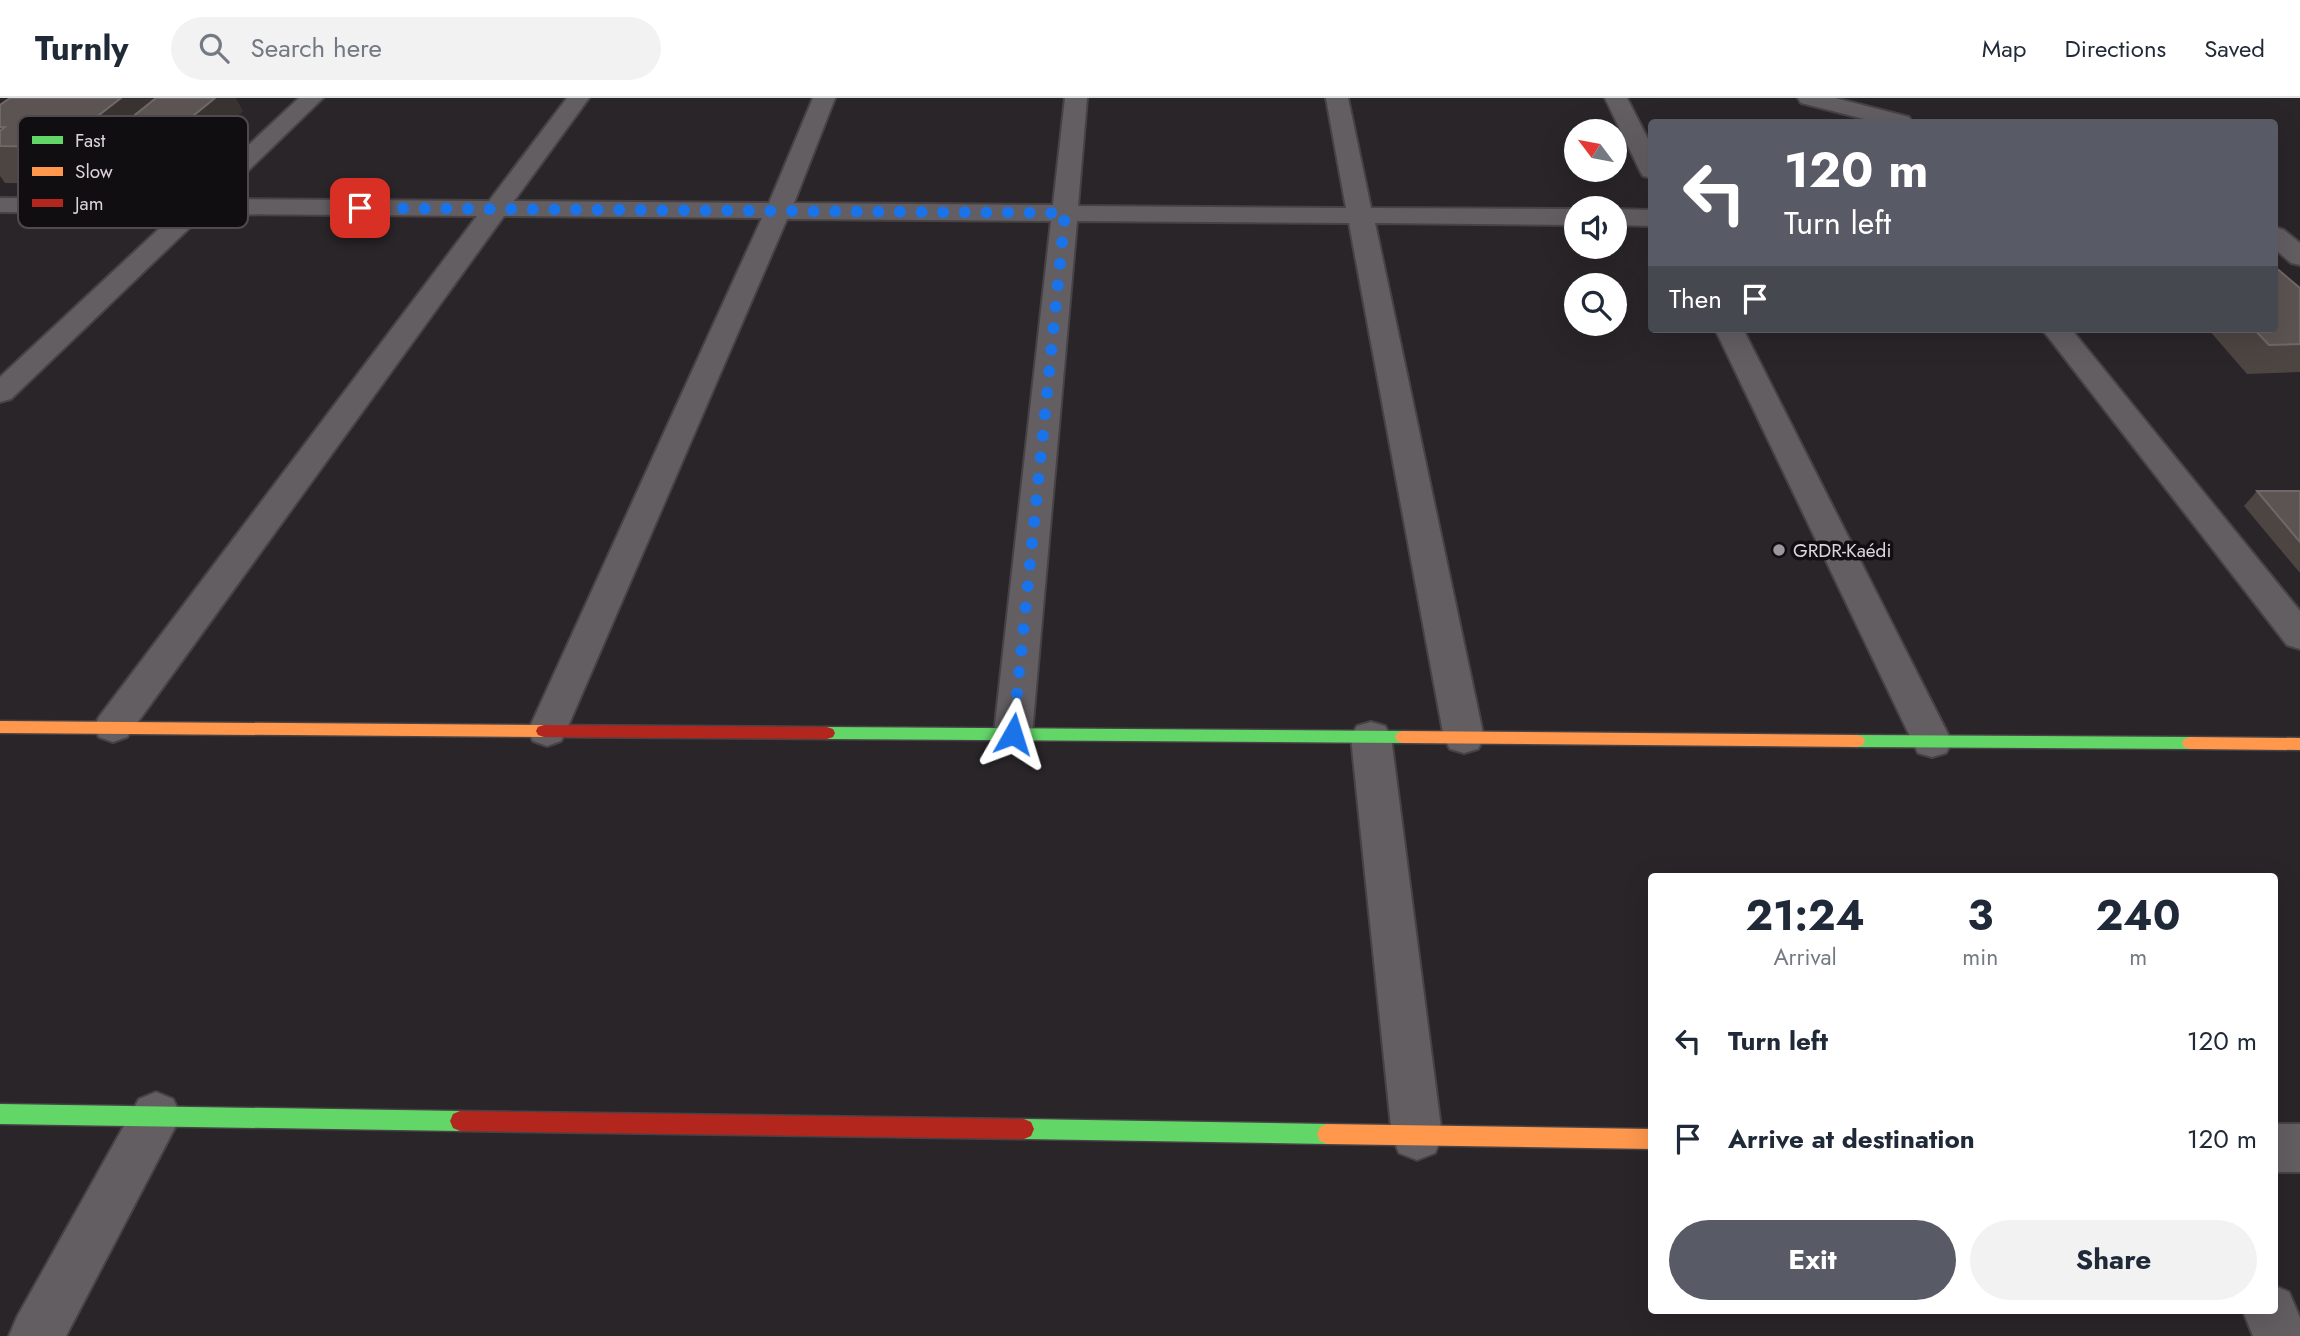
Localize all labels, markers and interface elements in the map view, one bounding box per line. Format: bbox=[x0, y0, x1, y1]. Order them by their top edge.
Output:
search box bbox=[171, 17, 661, 80]
text: Turnly bbox=[35, 25, 129, 72]
icon: search bbox=[195, 29, 233, 67]
text: Search here bbox=[251, 29, 382, 67]
text: Map bbox=[1982, 31, 2027, 66]
text: Directions bbox=[2065, 31, 2166, 66]
text: Saved bbox=[2204, 31, 2265, 66]
legend bbox=[18, 116, 248, 228]
north arrow bbox=[1564, 119, 1628, 182]
map controls bbox=[1564, 119, 1627, 336]
text: Fast bbox=[75, 127, 106, 154]
text: 120 m bbox=[1784, 135, 1928, 205]
icon: left bbox=[1669, 147, 1760, 238]
text: Slow bbox=[75, 158, 113, 185]
pin bbox=[330, 178, 390, 238]
icon: arrive bbox=[341, 189, 379, 227]
text: Jam bbox=[72, 190, 104, 217]
button: sound bbox=[1564, 196, 1627, 259]
text: Turn left bbox=[1784, 200, 1891, 246]
button: search bbox=[1564, 273, 1627, 336]
text: Then bbox=[1669, 280, 1722, 318]
icon: arrive bbox=[1736, 280, 1774, 318]
place label: GRDR-Kaédi bbox=[1793, 537, 1891, 564]
marker: GRDR-Kaédi bbox=[1771, 542, 1787, 558]
position arrow bbox=[976, 697, 1050, 771]
text: 21:24 bbox=[1745, 885, 1865, 946]
text: 3 bbox=[1967, 885, 1993, 946]
text: 240 bbox=[2096, 885, 2180, 946]
text: Arrival bbox=[1773, 940, 1837, 974]
text: min bbox=[1962, 940, 1998, 974]
text: m bbox=[2129, 940, 2147, 974]
icon: left bbox=[1669, 1022, 1707, 1060]
text: Turn left bbox=[1728, 1022, 1828, 1060]
text: 120 m bbox=[2187, 1022, 2257, 1060]
icon: arrive bbox=[1669, 1120, 1707, 1158]
text: Arrive at destination bbox=[1728, 1120, 1975, 1158]
text: 120 m bbox=[2187, 1120, 2257, 1158]
button: Exit bbox=[1669, 1220, 1956, 1300]
button: Share bbox=[1970, 1220, 2257, 1300]

